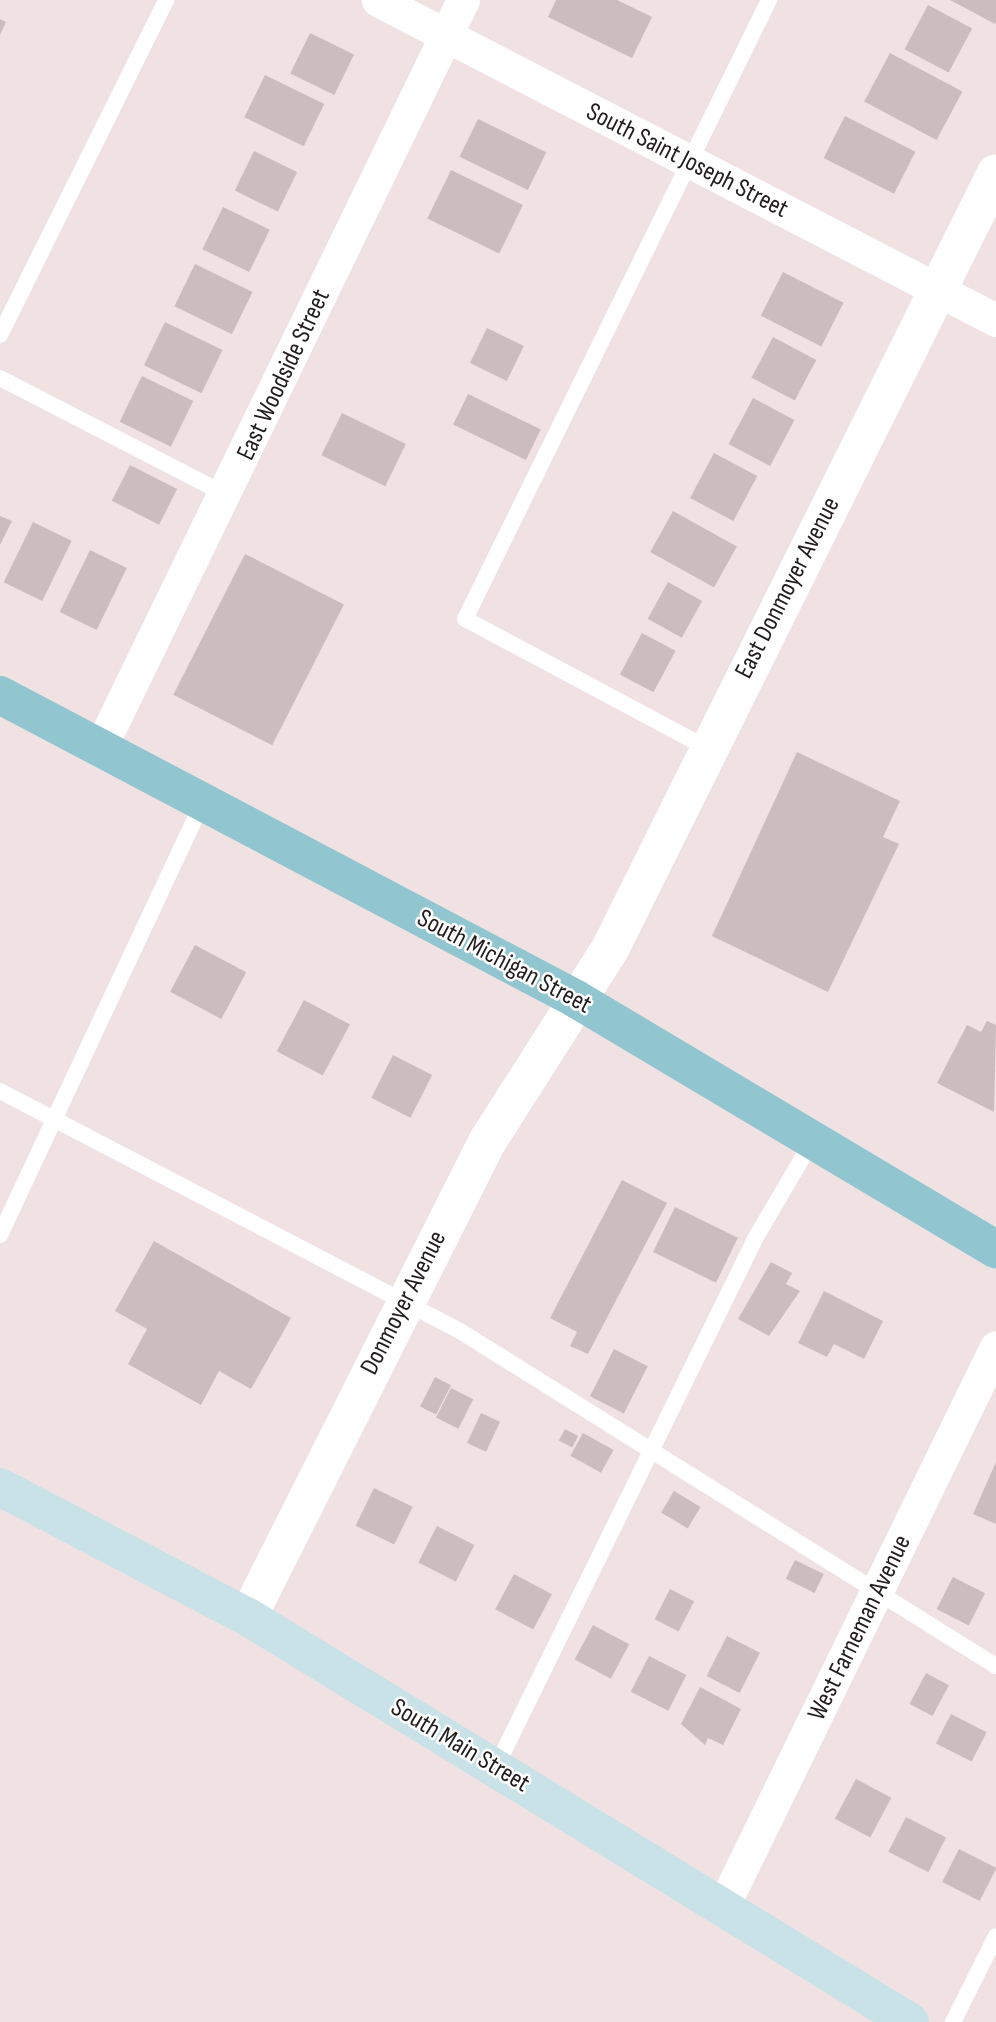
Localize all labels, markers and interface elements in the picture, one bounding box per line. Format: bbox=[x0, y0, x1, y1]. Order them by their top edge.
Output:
street label: South Saint Joseph Street bbox=[581, 97, 793, 225]
street label: East Woodside Street bbox=[231, 285, 337, 465]
street label: East Donmoyer Avenue bbox=[729, 492, 847, 684]
street label: South Michigan Street bbox=[412, 903, 596, 1021]
street label: Donmoyer Avenue bbox=[354, 1226, 454, 1380]
street label: West Farneman Avenue bbox=[802, 1530, 918, 1726]
street label: South Main Street bbox=[385, 1692, 535, 1800]

